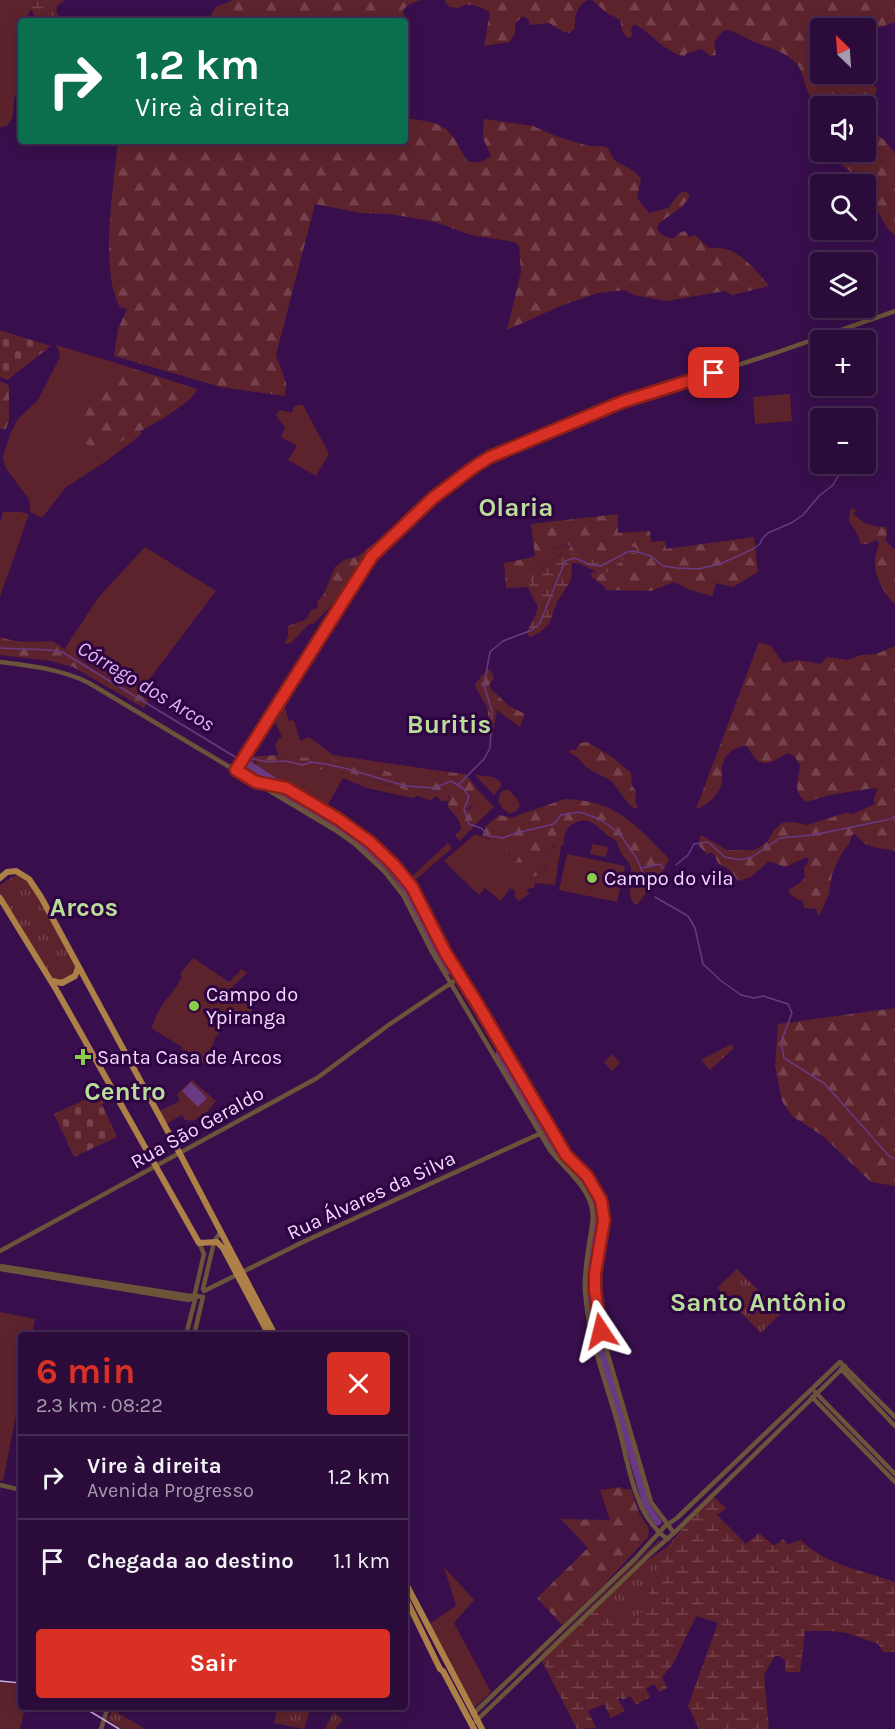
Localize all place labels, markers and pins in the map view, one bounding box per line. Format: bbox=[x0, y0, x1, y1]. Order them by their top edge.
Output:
pin bbox=[688, 347, 739, 398]
place label: Campo do vila bbox=[604, 867, 734, 890]
marker: Campo do vila bbox=[585, 871, 599, 885]
place label: Campo do Ypiranga bbox=[206, 983, 298, 1029]
marker: Campo do Ypiranga bbox=[187, 999, 201, 1013]
place label: Santa Casa de Arcos bbox=[97, 1046, 282, 1069]
marker: Santa Casa de Arcos bbox=[74, 1048, 92, 1066]

